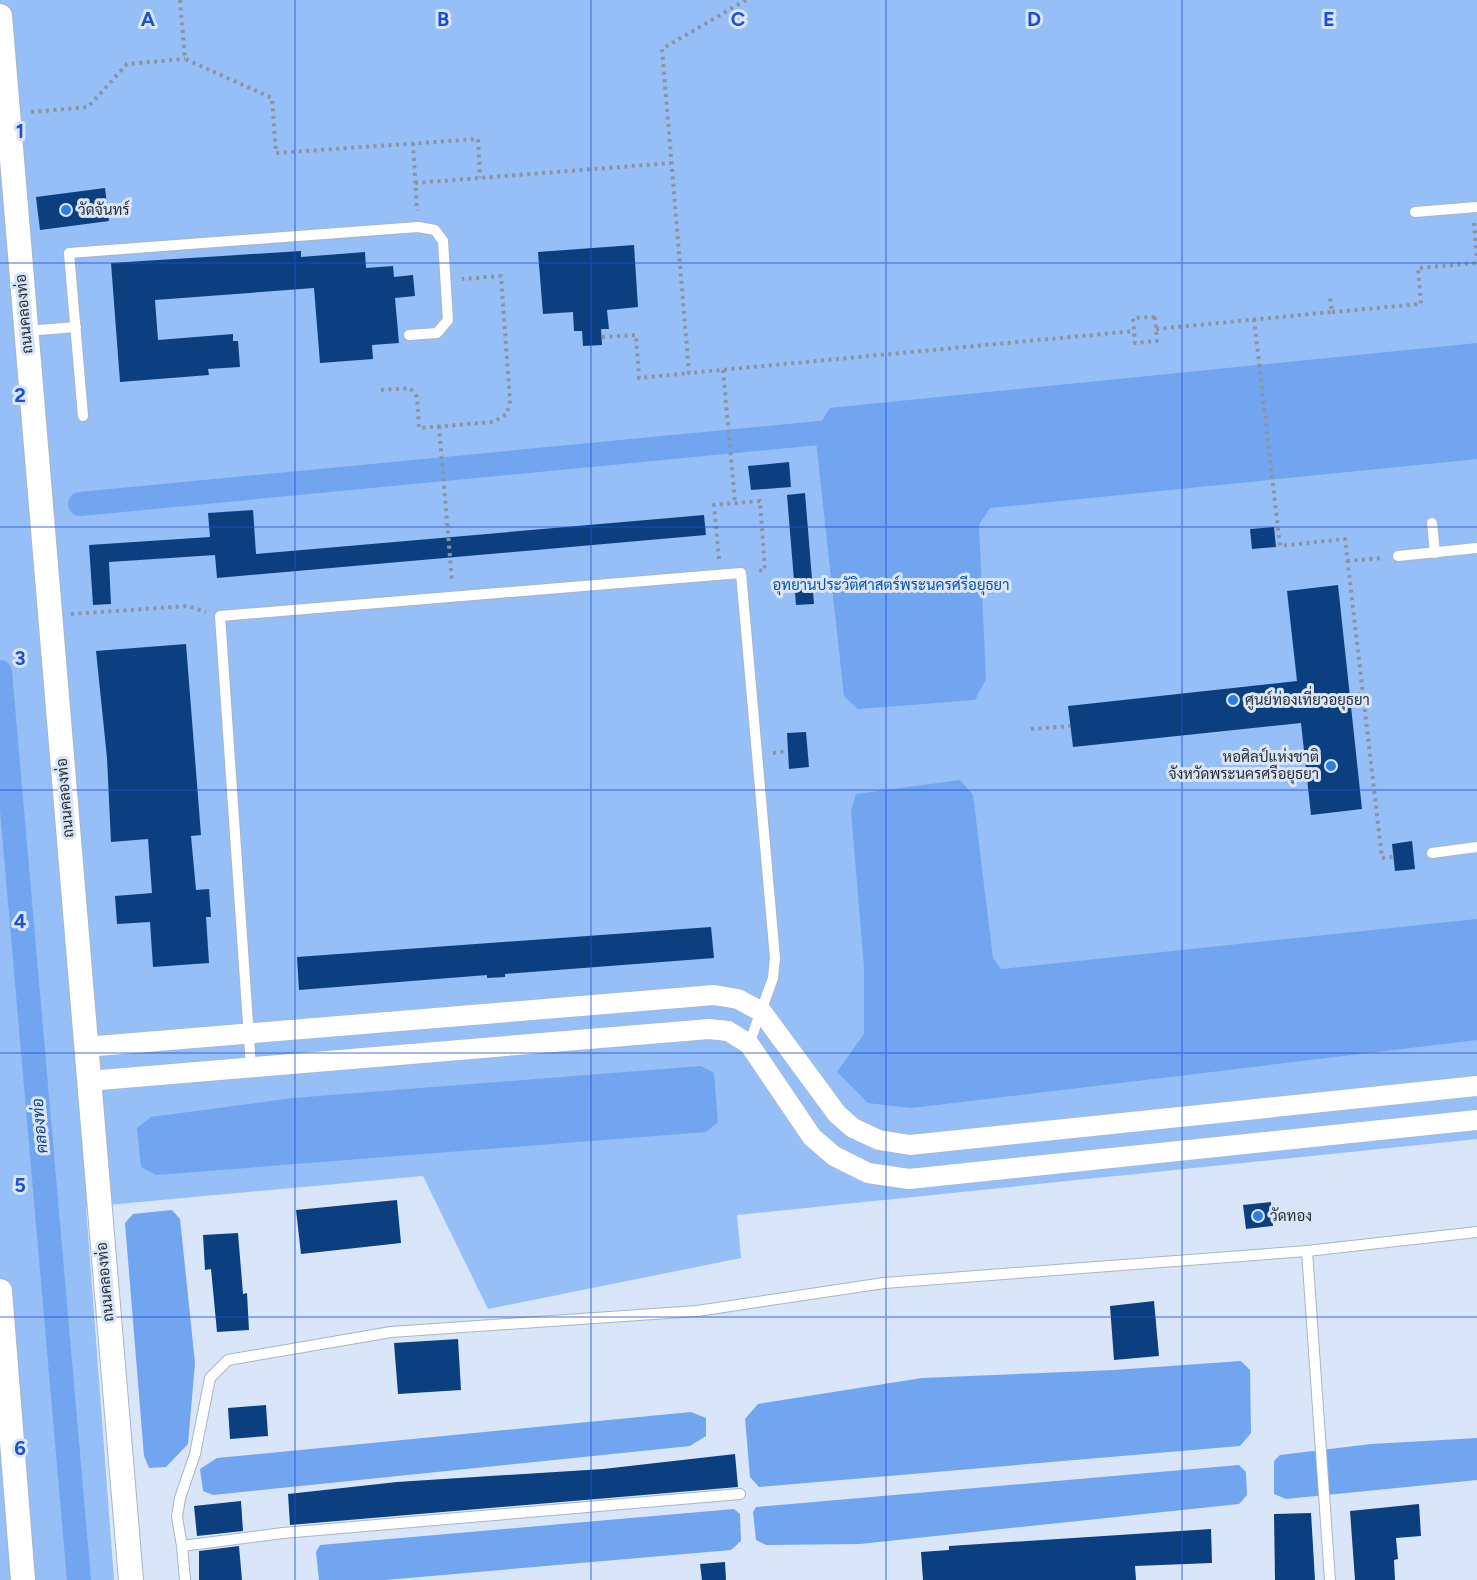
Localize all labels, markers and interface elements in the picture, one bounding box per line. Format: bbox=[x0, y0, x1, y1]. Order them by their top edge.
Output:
text: A bbox=[141, 7, 156, 31]
text: B bbox=[437, 7, 449, 31]
text: C bbox=[731, 7, 745, 31]
text: D bbox=[1027, 7, 1041, 31]
text: E bbox=[1323, 7, 1335, 31]
text: 1 bbox=[16, 119, 24, 143]
place label: วัดจันทร์ bbox=[78, 200, 130, 219]
marker: วัดจันทร์ bbox=[59, 203, 73, 217]
street label: ถนนคลองท่อ bbox=[11, 273, 36, 355]
text: 2 bbox=[14, 383, 26, 407]
park label: อุทยานประวัติศาสตร์พระนครศรีอยุธยา bbox=[773, 575, 1009, 596]
text: 3 bbox=[14, 646, 26, 670]
place label: ศูนย์ท่องเที่ยวอยุธยา bbox=[1245, 685, 1370, 711]
marker: ศูนย์ท่องเที่ยวอยุธยา bbox=[1226, 693, 1240, 707]
place label: หอศิลป์แห่งชาติ จังหวัดพระนครศรีอยุธยา bbox=[1168, 747, 1319, 785]
street label: ถนนคลองท่อ bbox=[52, 757, 77, 839]
marker: หอศิลป์แห่งชาติ จังหวัดพระนครศรีอยุธยา bbox=[1324, 759, 1338, 773]
text: 4 bbox=[14, 909, 27, 933]
water label: คลองท่อ bbox=[27, 1097, 51, 1155]
text: 5 bbox=[14, 1173, 26, 1197]
place label: วัดทอง bbox=[1270, 1207, 1312, 1225]
marker: วัดทอง bbox=[1251, 1209, 1265, 1223]
street label: ถนนคลองท่อ bbox=[92, 1241, 117, 1323]
text: 6 bbox=[14, 1436, 26, 1460]

